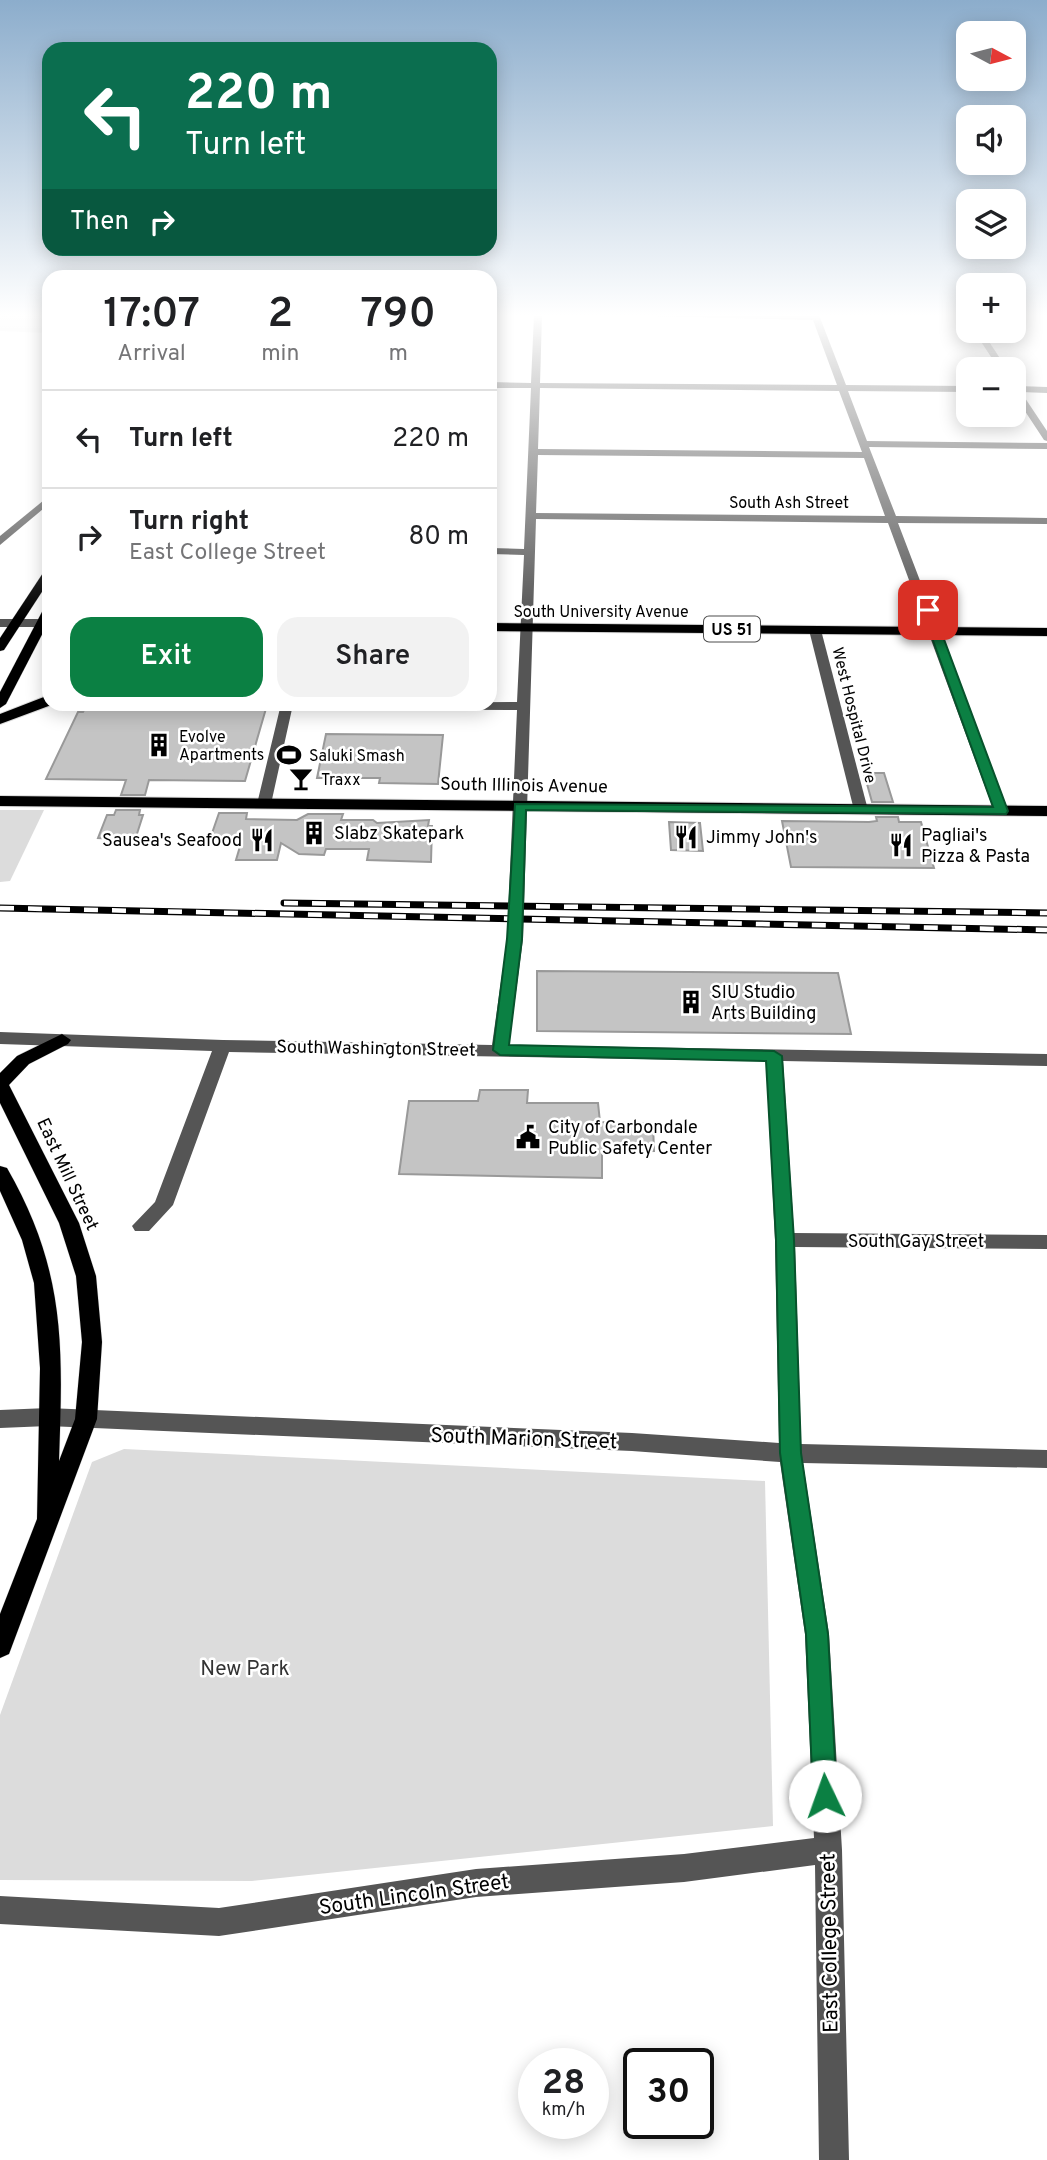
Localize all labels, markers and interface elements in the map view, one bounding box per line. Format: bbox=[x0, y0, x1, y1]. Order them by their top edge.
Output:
north arrow bbox=[956, 21, 1026, 91]
map controls bbox=[956, 21, 1026, 427]
text: 220 m bbox=[185, 65, 332, 127]
icon: left bbox=[70, 70, 161, 161]
button: sound bbox=[956, 105, 1026, 175]
text: Turn left bbox=[185, 126, 306, 166]
button: layers bbox=[956, 189, 1026, 259]
icon: right bbox=[143, 203, 181, 241]
text: Then bbox=[70, 206, 129, 239]
button: + bbox=[956, 273, 1026, 343]
text: 17:07 bbox=[103, 289, 200, 342]
text: 2 bbox=[267, 289, 293, 342]
text: 790 bbox=[361, 289, 436, 342]
text: Arrival bbox=[117, 340, 186, 369]
text: min bbox=[261, 340, 299, 369]
text: m bbox=[388, 340, 408, 369]
button: − bbox=[956, 357, 1026, 427]
icon: left bbox=[70, 420, 108, 458]
text: Turn left bbox=[129, 423, 233, 456]
text: 220 m bbox=[392, 423, 469, 456]
street label: South Ash Street bbox=[729, 494, 849, 514]
text: Turn right bbox=[129, 506, 249, 539]
icon: right bbox=[70, 518, 108, 556]
text: 80 m bbox=[409, 521, 469, 554]
text: East College Street bbox=[129, 539, 326, 568]
pin bbox=[898, 580, 958, 640]
icon: arrive bbox=[909, 591, 947, 629]
street label: South University Avenue bbox=[513, 603, 689, 623]
road number: US 51 bbox=[704, 616, 760, 642]
button: Exit bbox=[70, 617, 263, 697]
button: Share bbox=[277, 617, 469, 697]
street label: West Hospital Drive bbox=[826, 645, 880, 786]
place label: Evolve Apartments bbox=[179, 728, 264, 766]
building icon: Evolve Apartments bbox=[145, 731, 173, 759]
sports icon: Saluki Smash bbox=[275, 741, 303, 769]
place label: Saluki Smash bbox=[309, 747, 405, 767]
bar icon: Traxx bbox=[287, 765, 315, 793]
place label: Traxx bbox=[321, 771, 361, 791]
street label: South Illinois Avenue bbox=[440, 774, 608, 799]
building icon: Slabz Skatepark bbox=[300, 819, 328, 847]
place label: Slabz Skatepark bbox=[334, 823, 464, 846]
restaurant icon: Jimmy John's bbox=[672, 823, 700, 851]
place label: Pagliai's Pizza & Pasta bbox=[921, 825, 1030, 869]
restaurant icon: Sausea's Seafood bbox=[248, 826, 276, 854]
place label: Jimmy John's bbox=[706, 827, 818, 850]
place label: Sausea's Seafood bbox=[102, 830, 242, 853]
restaurant icon: Pagliai's Pizza & Pasta bbox=[887, 831, 915, 859]
place label: SIU Studio Arts Building bbox=[711, 982, 816, 1026]
building icon: SIU Studio Arts Building bbox=[677, 988, 705, 1016]
street label: South Washington Street bbox=[276, 1036, 476, 1063]
street label: East Mill Street bbox=[30, 1115, 103, 1235]
place label: City of Carbondale Public Safety Center bbox=[548, 1117, 712, 1161]
public building icon: City of Carbondale Public Safety Center bbox=[514, 1123, 542, 1151]
street label: South Gay Street bbox=[848, 1231, 984, 1254]
street label: South Marion Street bbox=[430, 1423, 618, 1456]
park label: New Park bbox=[200, 1656, 290, 1683]
position arrow bbox=[788, 1759, 862, 1833]
street label: East College Street bbox=[815, 1853, 846, 2033]
street label: South Lincoln Street bbox=[317, 1869, 511, 1922]
speed limit sign: 30 bbox=[623, 2048, 714, 2139]
text: 28 bbox=[542, 2062, 585, 2106]
text: km/h bbox=[542, 2099, 585, 2122]

